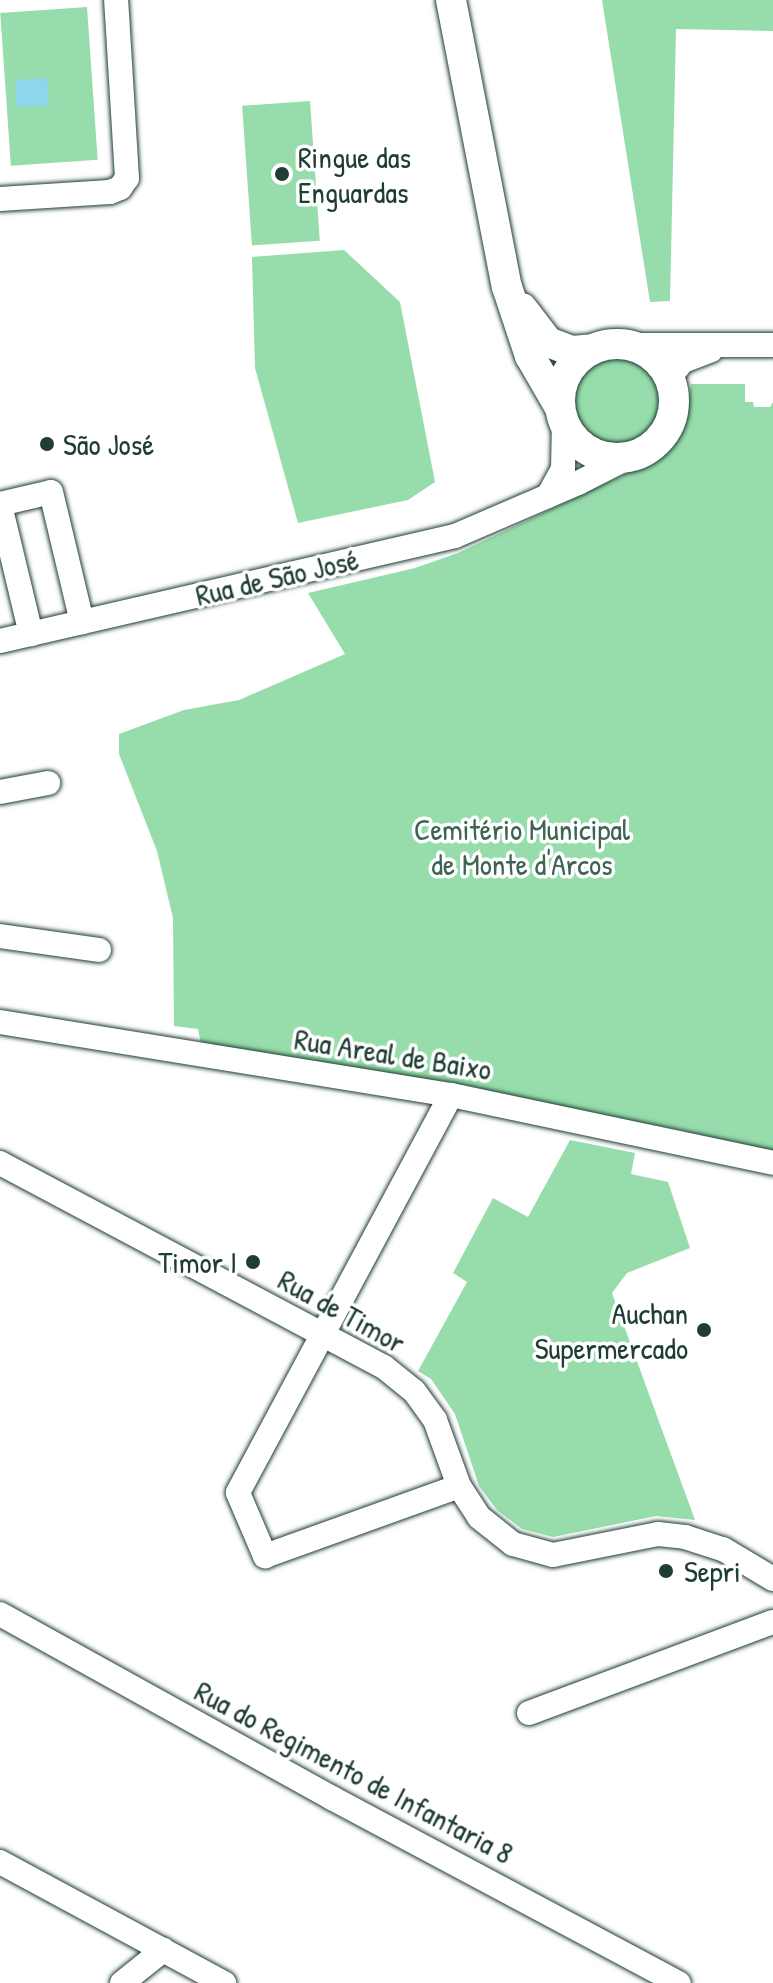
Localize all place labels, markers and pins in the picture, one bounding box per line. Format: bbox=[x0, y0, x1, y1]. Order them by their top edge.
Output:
place label: Ringue das Enguardas bbox=[298, 139, 411, 210]
marker: Ringue das Enguardas bbox=[273, 165, 291, 183]
place label: São José bbox=[63, 426, 154, 462]
marker: São José bbox=[38, 435, 56, 453]
place label: Timor I bbox=[158, 1244, 237, 1280]
marker: Timor I bbox=[244, 1253, 262, 1271]
place label: Auchan Supermercado bbox=[535, 1295, 688, 1366]
marker: Auchan Supermercado bbox=[695, 1321, 713, 1339]
place label: Sepri bbox=[684, 1553, 741, 1589]
marker: Sepri bbox=[655, 1560, 677, 1582]

